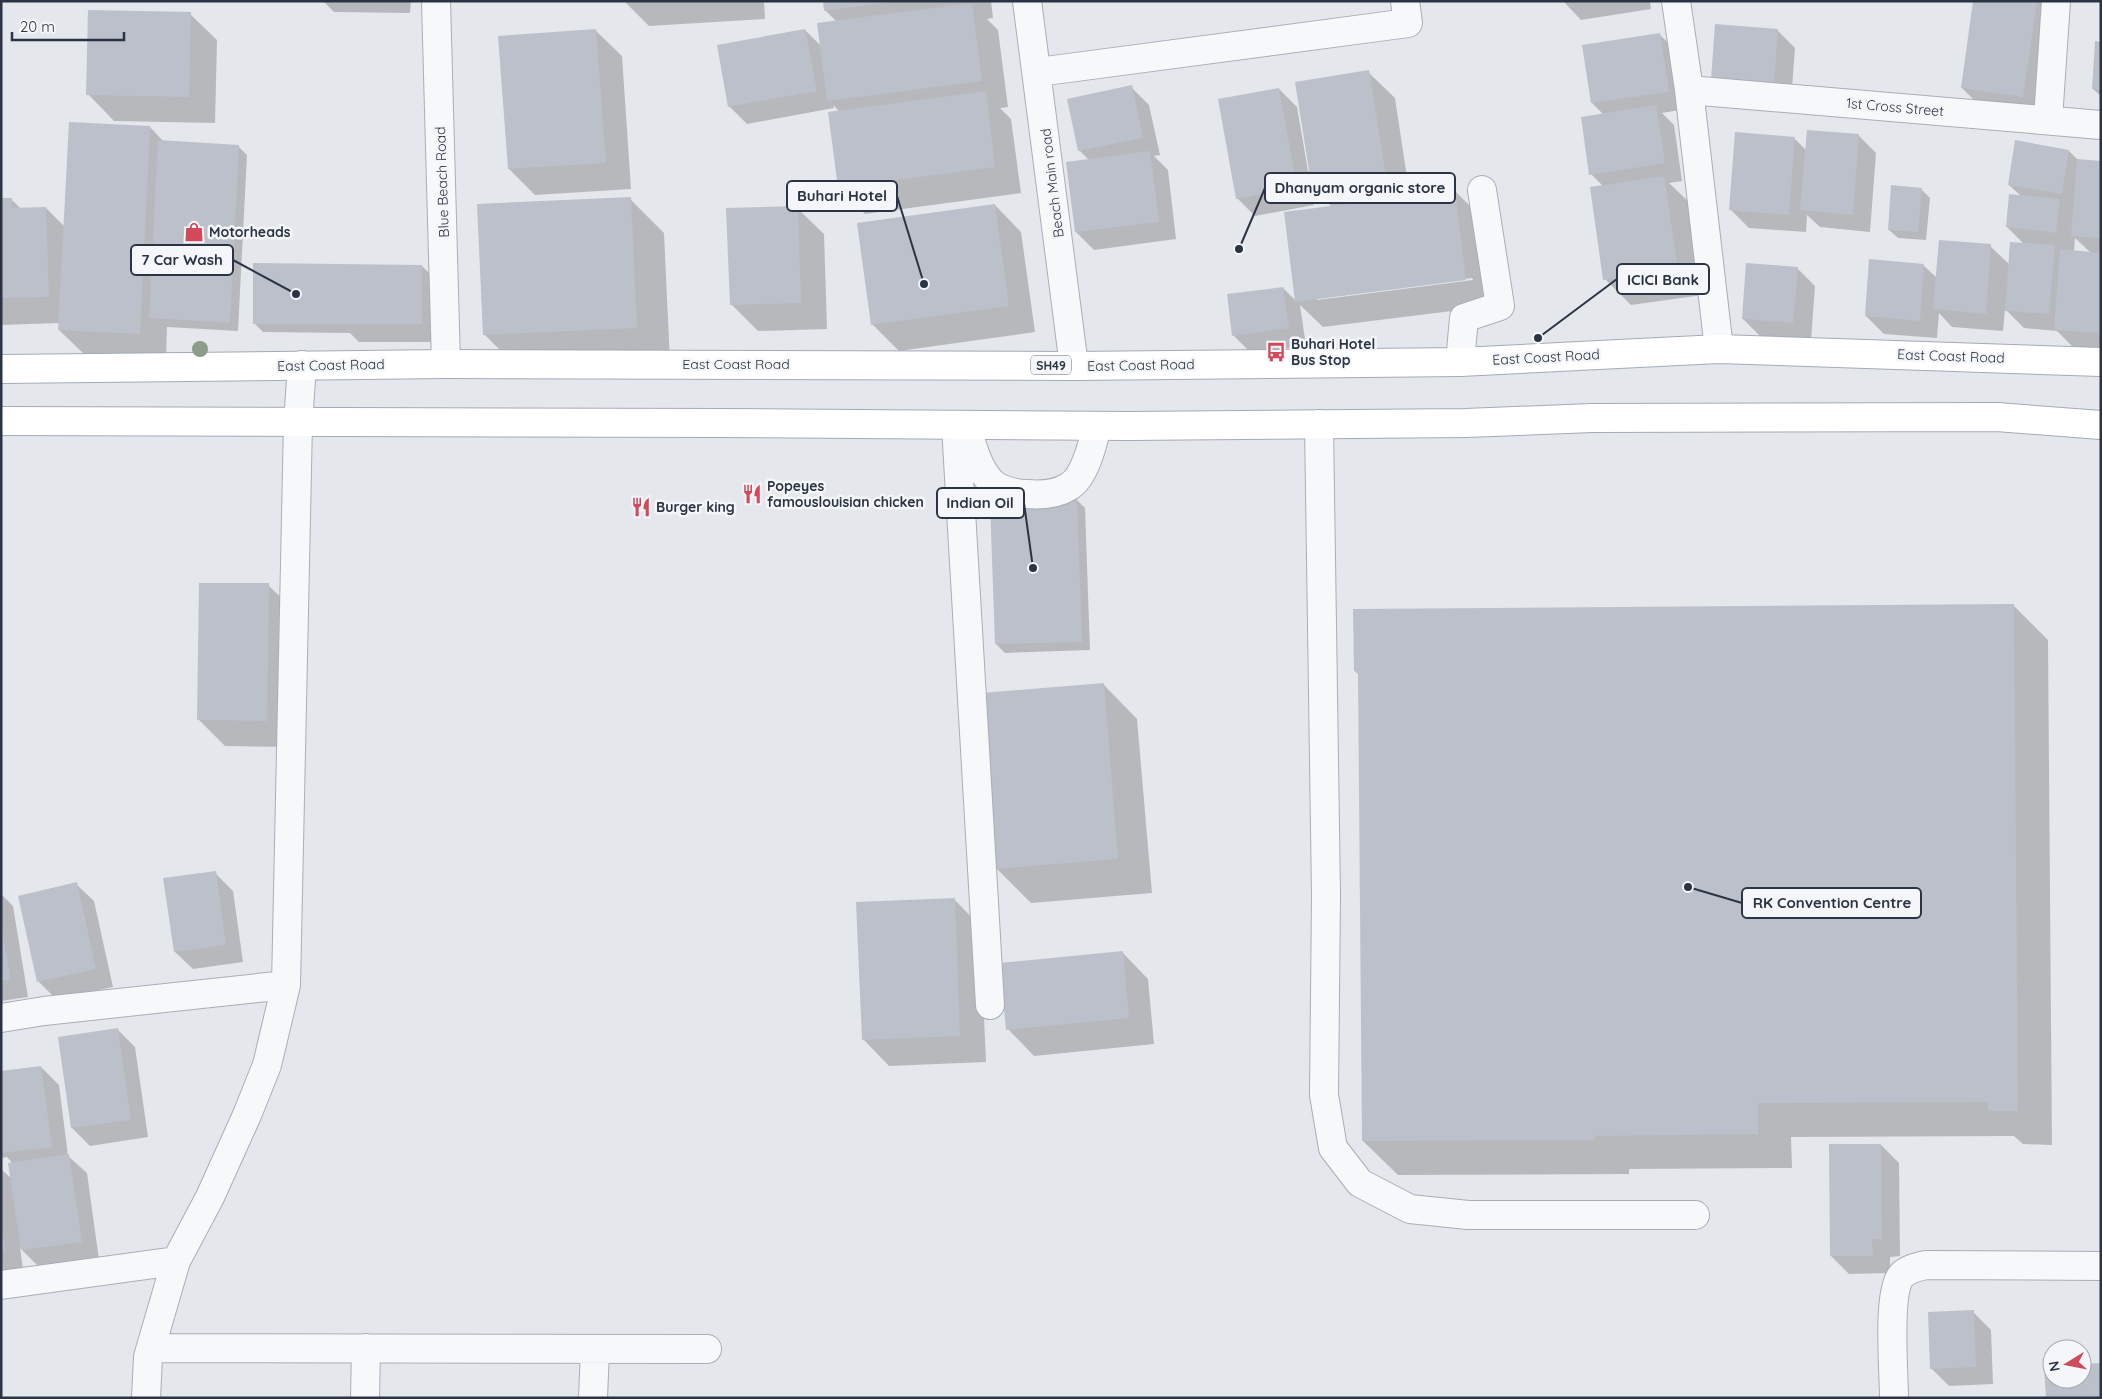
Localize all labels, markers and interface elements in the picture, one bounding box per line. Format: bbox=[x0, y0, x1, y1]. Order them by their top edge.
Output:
scale bar bbox=[12, 10, 125, 42]
text: 20 m bbox=[20, 17, 55, 36]
street label: 1st Cross Street bbox=[1845, 94, 1945, 120]
street label: Blue Beach Road bbox=[431, 126, 453, 238]
street label: Beach Main road bbox=[1036, 127, 1068, 239]
callout: Dhanyam organic store bbox=[1265, 173, 1455, 203]
text: Dhanyam organic store bbox=[1275, 178, 1446, 197]
callout: Buhari Hotel bbox=[787, 181, 897, 211]
text: Buhari Hotel bbox=[797, 186, 887, 205]
shop icon: Motorheads bbox=[183, 221, 205, 243]
place label: Motorheads bbox=[209, 223, 291, 241]
callout: 7 Car Wash bbox=[131, 245, 233, 275]
text: 7 Car Wash bbox=[141, 250, 223, 269]
callout: ICICI Bank bbox=[1617, 264, 1709, 294]
text: ICICI Bank bbox=[1627, 270, 1699, 289]
place label: Buhari Hotel Bus Stop bbox=[1291, 335, 1375, 369]
bus stop icon: Buhari Hotel Bus Stop bbox=[1265, 341, 1287, 363]
street label: East Coast Road bbox=[1492, 345, 1600, 369]
street label: East Coast Road bbox=[1897, 345, 2005, 367]
street label: East Coast Road bbox=[277, 355, 385, 375]
street label: East Coast Road bbox=[682, 355, 790, 373]
street label: East Coast Road bbox=[1087, 355, 1195, 375]
road number: SH49 bbox=[1031, 356, 1071, 374]
place label: Popeyes famouslouisian chicken bbox=[767, 477, 924, 511]
restaurant icon: Popeyes famouslouisian chicken bbox=[741, 483, 763, 505]
callout: Indian Oil bbox=[937, 488, 1024, 518]
text: Indian Oil bbox=[946, 493, 1014, 512]
restaurant icon: Burger king bbox=[630, 496, 652, 518]
place label: Burger king bbox=[656, 498, 735, 516]
callout: RK Convention Centre bbox=[1742, 888, 1921, 918]
text: RK Convention Centre bbox=[1753, 893, 1911, 912]
north arrow bbox=[2042, 1339, 2092, 1389]
text: N bbox=[2044, 1360, 2064, 1373]

